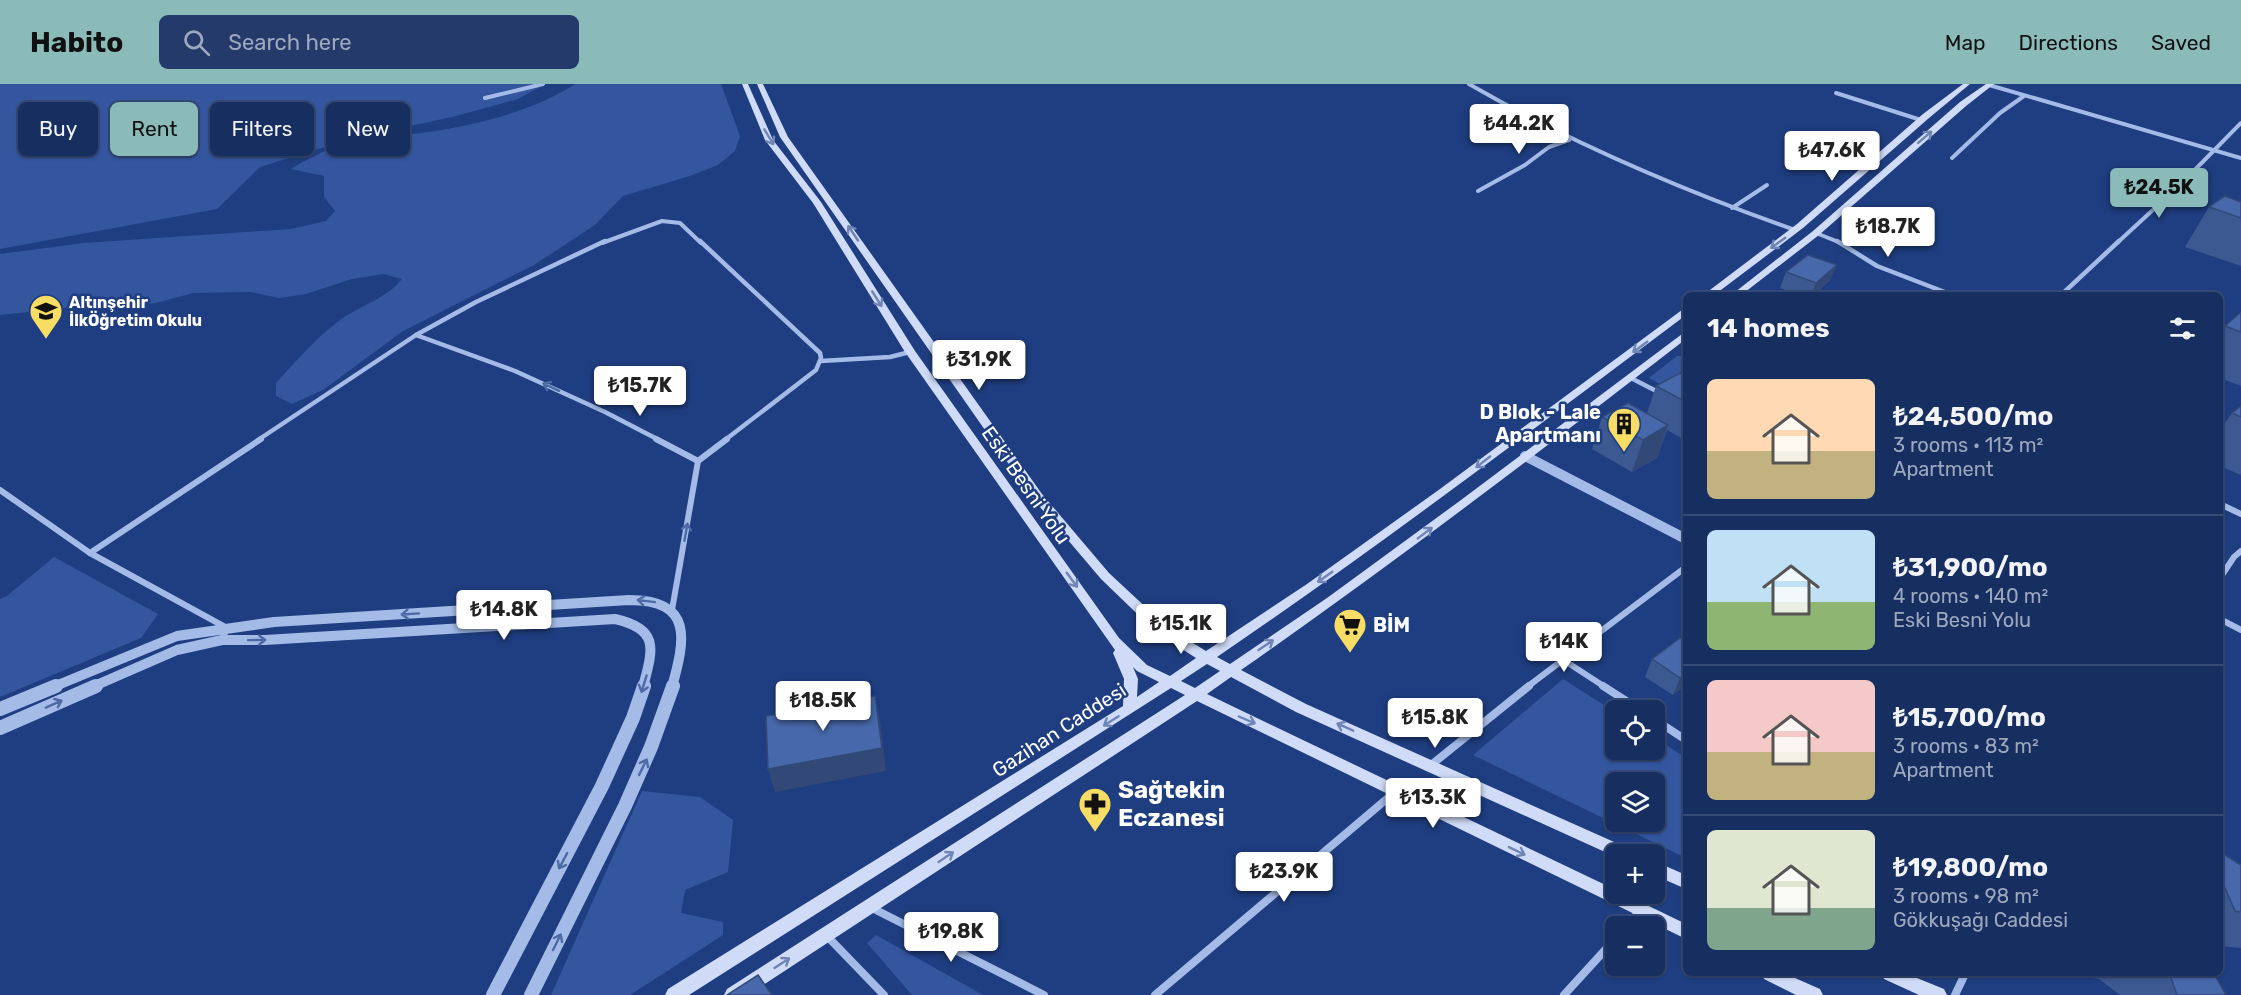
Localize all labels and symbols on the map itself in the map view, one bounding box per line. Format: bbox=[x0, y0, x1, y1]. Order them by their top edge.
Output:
pin: ₺44.2K bbox=[1470, 104, 1568, 155]
one-way arrow bbox=[763, 128, 775, 145]
one-way arrow bbox=[1917, 130, 1932, 144]
pin: ₺47.6K bbox=[1783, 131, 1881, 182]
pin: ₺24.5K bbox=[2110, 168, 2208, 219]
pin: ₺18.7K bbox=[1839, 207, 1937, 258]
one-way arrow bbox=[847, 225, 859, 241]
one-way arrow bbox=[1770, 237, 1786, 249]
one-way arrow bbox=[872, 290, 884, 307]
school or university icon: Altınşehir İlkÖğretim Okulu bbox=[28, 293, 64, 340]
place label: Altınşehir İlkÖğretim Okulu bbox=[69, 293, 202, 330]
pin: ₺31.9K bbox=[930, 340, 1028, 391]
one-way arrow bbox=[1632, 341, 1649, 353]
pin: ₺15.7K bbox=[591, 366, 689, 417]
one-way arrow bbox=[542, 381, 560, 392]
place label: D Blok - Lale Apartmanı bbox=[1479, 400, 1601, 447]
building icon: D Blok - Lale Apartmanı bbox=[1606, 406, 1642, 453]
street label: Eski Besni Yolu bbox=[977, 422, 1075, 548]
one-way arrow bbox=[1475, 456, 1491, 469]
one-way arrow bbox=[681, 523, 692, 542]
one-way arrow bbox=[1417, 527, 1433, 539]
one-way arrow bbox=[1318, 571, 1334, 583]
one-way arrow bbox=[1065, 572, 1078, 588]
pin: ₺14.8K bbox=[455, 590, 553, 641]
one-way arrow bbox=[637, 595, 656, 606]
pin: ₺15.1K bbox=[1132, 604, 1230, 655]
supermarket icon: BİM bbox=[1332, 607, 1368, 654]
one-way arrow bbox=[400, 608, 420, 619]
place label: BİM bbox=[1373, 613, 1410, 637]
pin: ₺14K bbox=[1528, 622, 1600, 673]
one-way arrow bbox=[247, 634, 267, 646]
one-way arrow bbox=[1257, 639, 1274, 651]
one-way arrow bbox=[638, 674, 649, 693]
street label: Gazihan Caddesi bbox=[988, 678, 1130, 782]
pin: ₺18.5K bbox=[774, 681, 872, 732]
one-way arrow bbox=[44, 698, 62, 709]
pin: ₺15.8K bbox=[1386, 698, 1484, 749]
one-way arrow bbox=[1103, 715, 1120, 727]
one-way arrow bbox=[1238, 715, 1256, 727]
one-way arrow bbox=[1336, 721, 1354, 732]
one-way arrow bbox=[637, 759, 649, 777]
place label: Sağtekin Eczanesi bbox=[1118, 776, 1225, 832]
pin: ₺13.3K bbox=[1384, 778, 1482, 829]
pharmacy icon: Sağtekin Eczanesi bbox=[1077, 786, 1113, 833]
one-way arrow bbox=[1508, 845, 1526, 857]
one-way arrow bbox=[937, 850, 954, 863]
one-way arrow bbox=[557, 851, 568, 869]
pin: ₺23.9K bbox=[1235, 852, 1333, 903]
pin: ₺19.8K bbox=[902, 912, 1000, 963]
one-way arrow bbox=[552, 934, 563, 952]
one-way arrow bbox=[773, 957, 790, 969]

